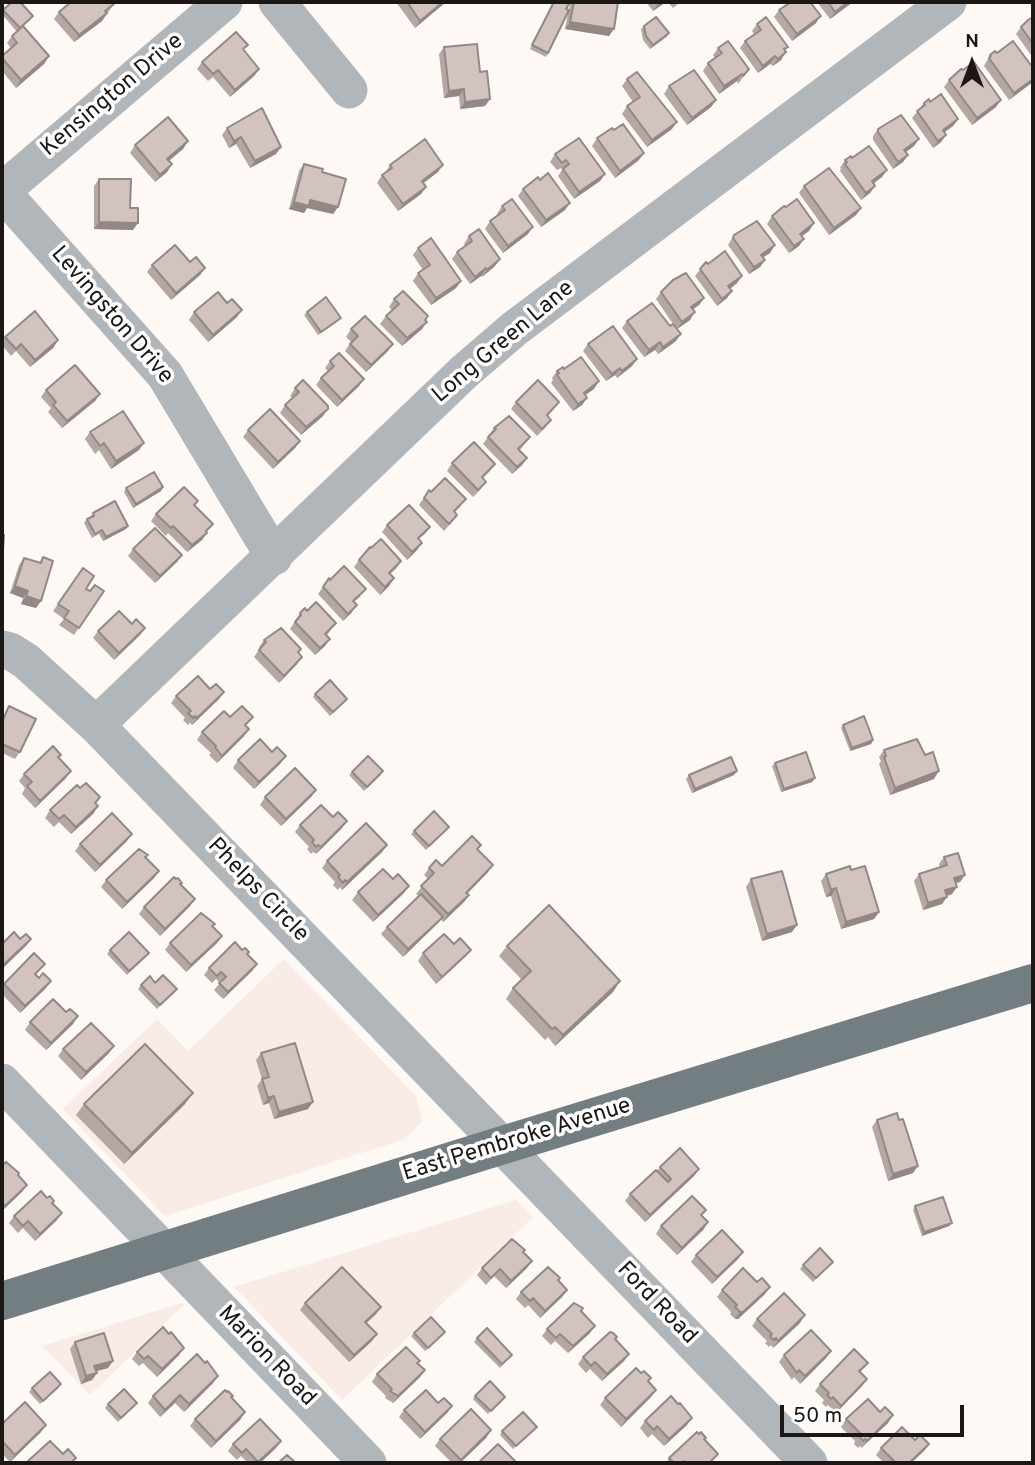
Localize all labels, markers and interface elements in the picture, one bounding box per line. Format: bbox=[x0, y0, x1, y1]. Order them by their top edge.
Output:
north arrow bbox=[937, 28, 1007, 98]
street label: Kensington Drive bbox=[36, 29, 190, 163]
text: N bbox=[965, 30, 979, 54]
street label: Levingston Drive bbox=[44, 242, 178, 390]
street label: Long Green Lane bbox=[428, 276, 580, 410]
street label: Phelps Circle bbox=[200, 833, 314, 949]
street label: East Pembroke Avenue bbox=[400, 1093, 634, 1189]
street label: Ford Road bbox=[610, 1257, 702, 1351]
street label: Marion Road bbox=[211, 1301, 321, 1413]
scale bar bbox=[783, 1392, 967, 1436]
text: 50 m bbox=[793, 1403, 842, 1430]

